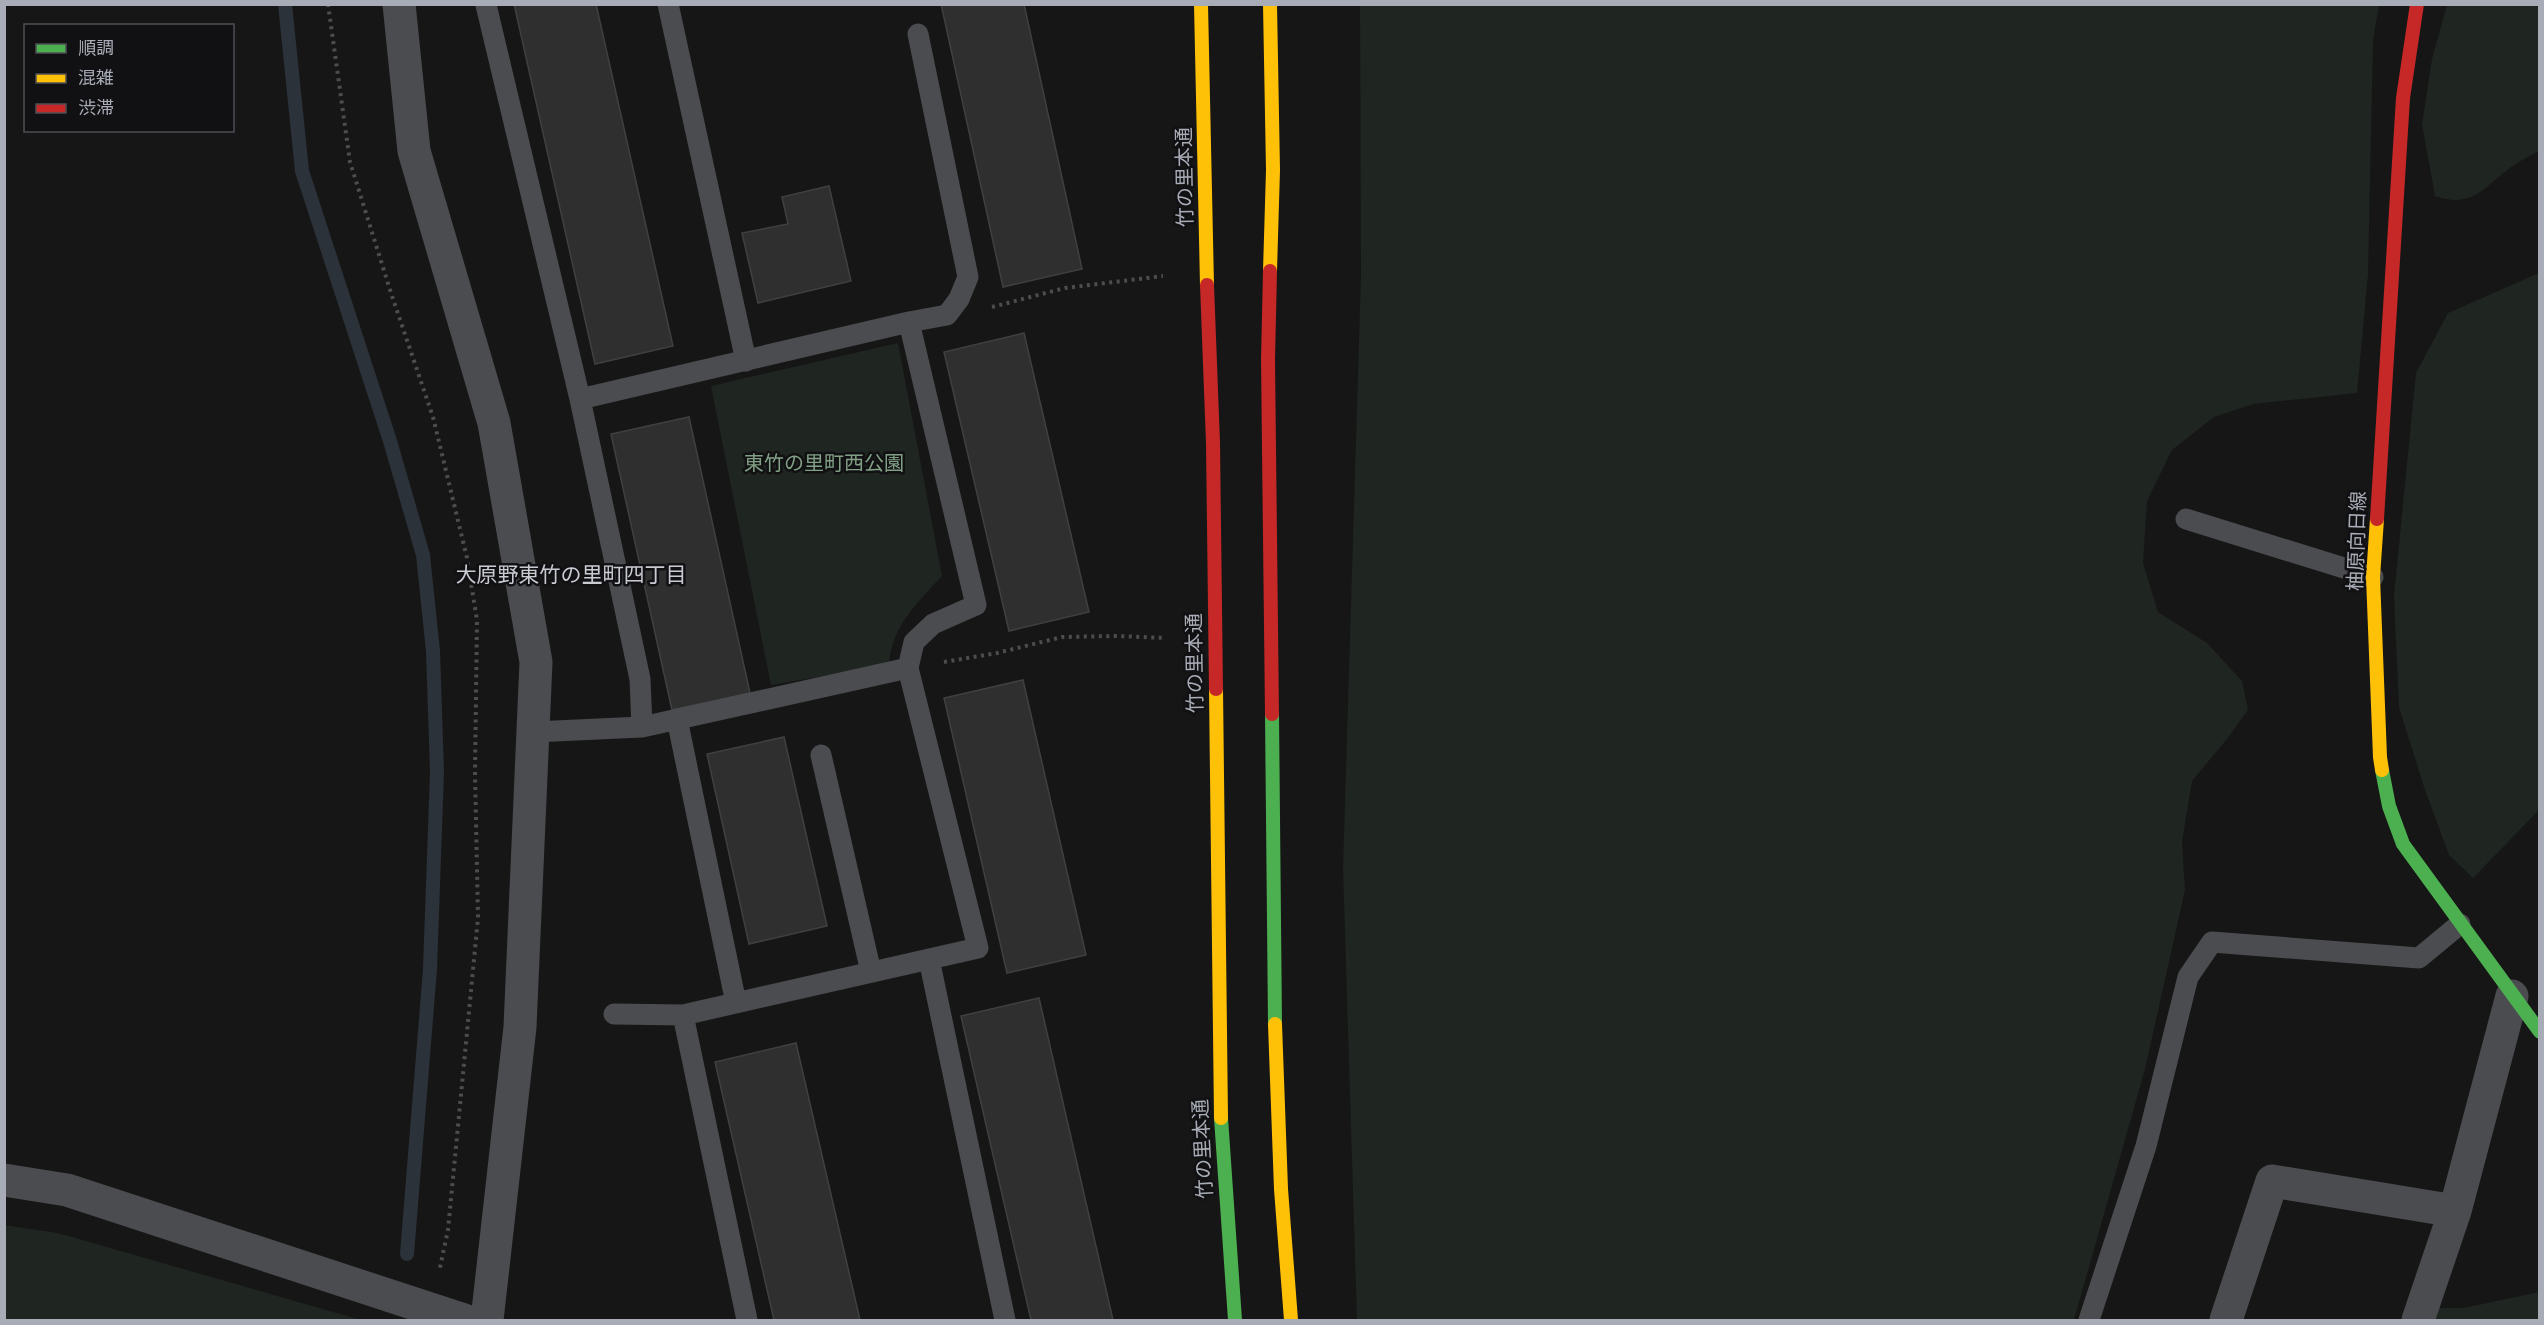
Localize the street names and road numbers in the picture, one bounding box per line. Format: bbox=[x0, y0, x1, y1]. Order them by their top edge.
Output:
street label: 竹の里本通 bbox=[1173, 127, 1197, 227]
street label: 柚原向日線 bbox=[2344, 491, 2370, 591]
street label: 竹の里本通 bbox=[1183, 613, 1207, 713]
street label: 竹の里本通 bbox=[1189, 1098, 1217, 1200]

